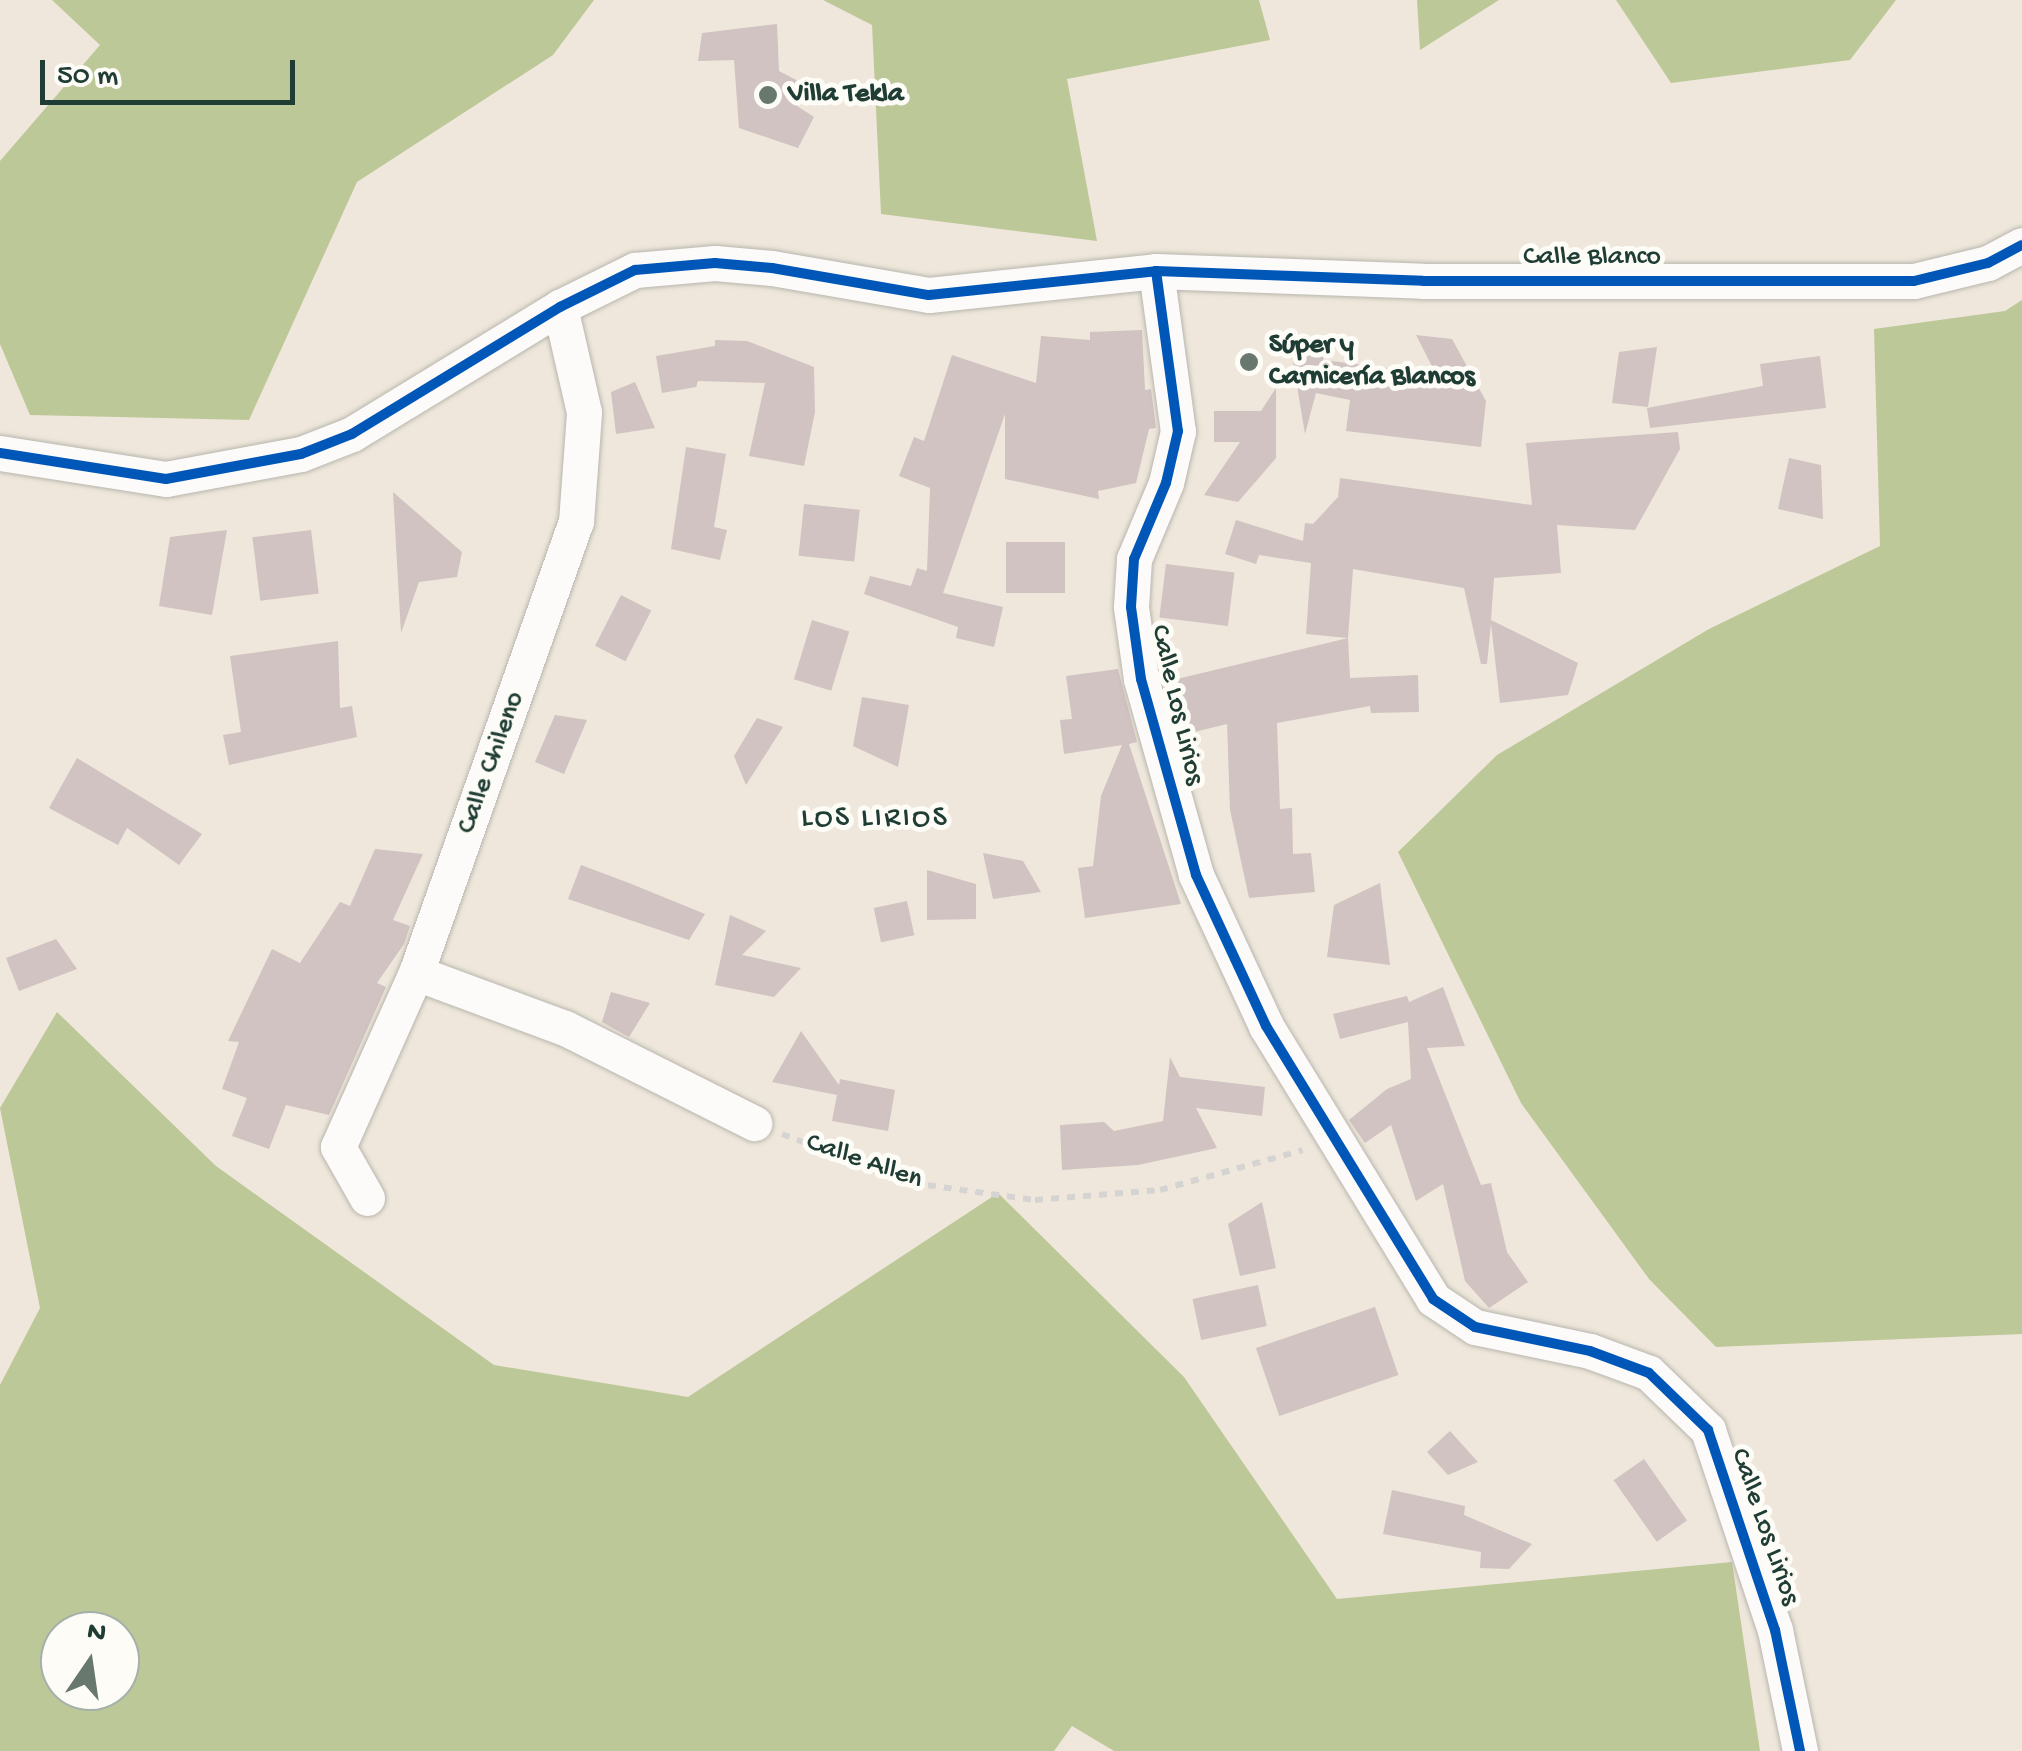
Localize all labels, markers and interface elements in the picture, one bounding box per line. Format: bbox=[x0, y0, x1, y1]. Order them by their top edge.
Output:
scale bar bbox=[45, 40, 300, 102]
text: 50 m bbox=[57, 60, 118, 95]
place label: Villa Tekla bbox=[788, 78, 904, 112]
marker: Villa Tekla bbox=[757, 84, 779, 106]
street label: Calle Blanco bbox=[1523, 241, 1661, 275]
place label: Súper y Carnicería Blancos bbox=[1269, 329, 1475, 395]
marker: Súper y Carnicería Blancos bbox=[1238, 351, 1260, 373]
street label: Calle Los Lirios bbox=[1141, 622, 1211, 788]
street label: Calle Chileno bbox=[451, 687, 533, 839]
district label: LOS LIRIOS bbox=[801, 802, 949, 838]
street label: Calle Allen bbox=[801, 1126, 927, 1198]
street label: Calle Los Lirios bbox=[1722, 1444, 1806, 1610]
north arrow bbox=[40, 1611, 140, 1711]
text: N bbox=[84, 1615, 109, 1651]

